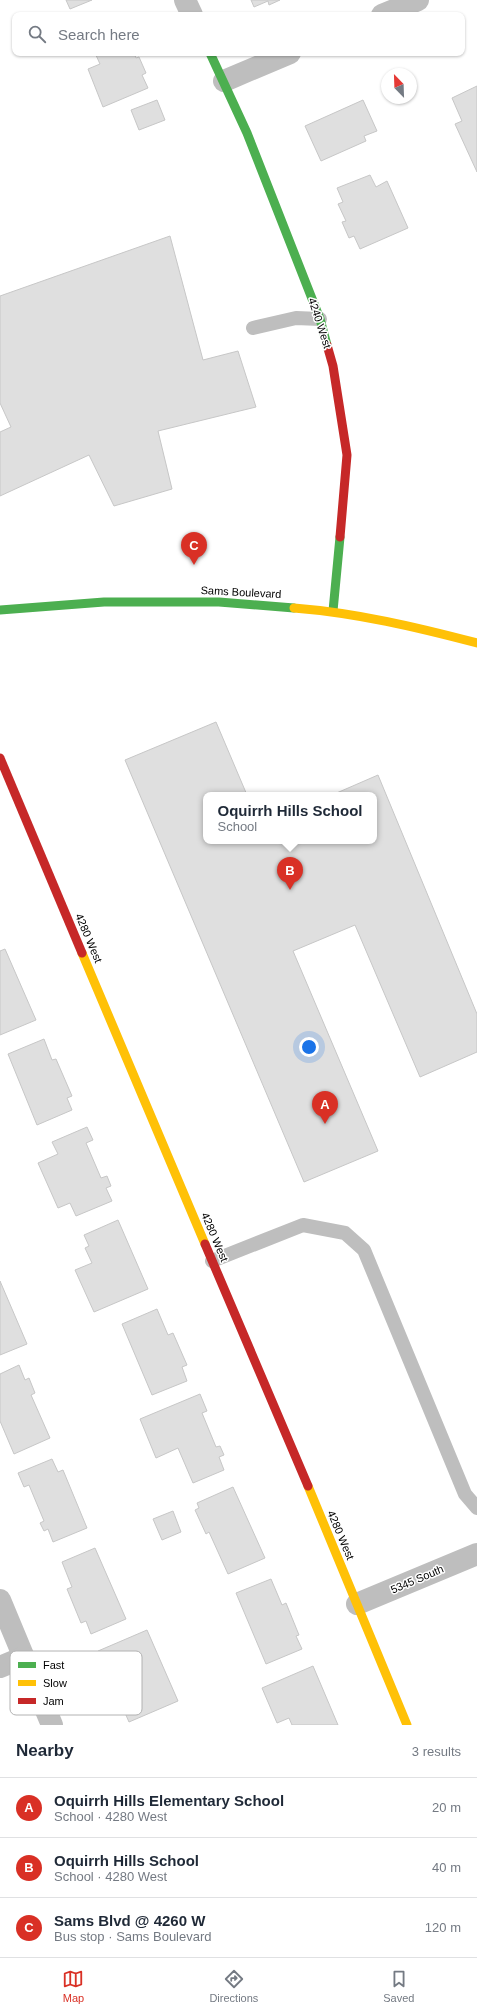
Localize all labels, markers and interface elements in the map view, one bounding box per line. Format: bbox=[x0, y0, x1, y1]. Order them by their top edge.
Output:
search box bbox=[12, 12, 465, 56]
icon: search bbox=[26, 23, 48, 45]
text: Search here bbox=[58, 26, 140, 43]
north arrow bbox=[381, 68, 417, 104]
street label: 4240 West bbox=[306, 296, 334, 350]
pin: C bbox=[181, 532, 207, 565]
street label: Sams Boulevard bbox=[200, 584, 282, 600]
popup bbox=[203, 792, 377, 844]
text: Oquirrh Hills School bbox=[217, 802, 363, 819]
text: School bbox=[217, 819, 257, 834]
pin: B bbox=[277, 857, 303, 890]
street label: 4280 West bbox=[73, 912, 105, 964]
your location bbox=[299, 1037, 319, 1057]
pin: A bbox=[312, 1091, 338, 1124]
street label: 4280 West bbox=[199, 1211, 231, 1263]
street label: 4280 West bbox=[325, 1509, 357, 1561]
street label: 5345 South bbox=[389, 1562, 445, 1596]
legend bbox=[10, 1651, 142, 1715]
text: Fast bbox=[43, 1659, 64, 1671]
text: Slow bbox=[43, 1677, 67, 1689]
text: Jam bbox=[43, 1695, 64, 1707]
text: Nearby bbox=[16, 1741, 74, 1760]
text: 3 results bbox=[412, 1744, 461, 1759]
text: Oquirrh Hills Elementary School bbox=[54, 1792, 284, 1809]
text: A bbox=[24, 1800, 34, 1815]
text: 20 m bbox=[432, 1800, 461, 1815]
text: School · 4280 West bbox=[54, 1809, 167, 1824]
text: Oquirrh Hills School bbox=[54, 1852, 199, 1869]
text: B bbox=[24, 1860, 34, 1875]
text: 40 m bbox=[432, 1860, 461, 1875]
text: School · 4280 West bbox=[54, 1869, 167, 1884]
text: Sams Blvd @ 4260 W bbox=[54, 1912, 205, 1929]
text: C bbox=[24, 1920, 34, 1935]
text: 120 m bbox=[425, 1920, 461, 1935]
text: Bus stop · Sams Boulevard bbox=[54, 1929, 212, 1944]
tab: Map bbox=[62, 1968, 84, 2004]
tab: Directions bbox=[209, 1968, 258, 2004]
tab: Saved bbox=[383, 1968, 414, 2004]

